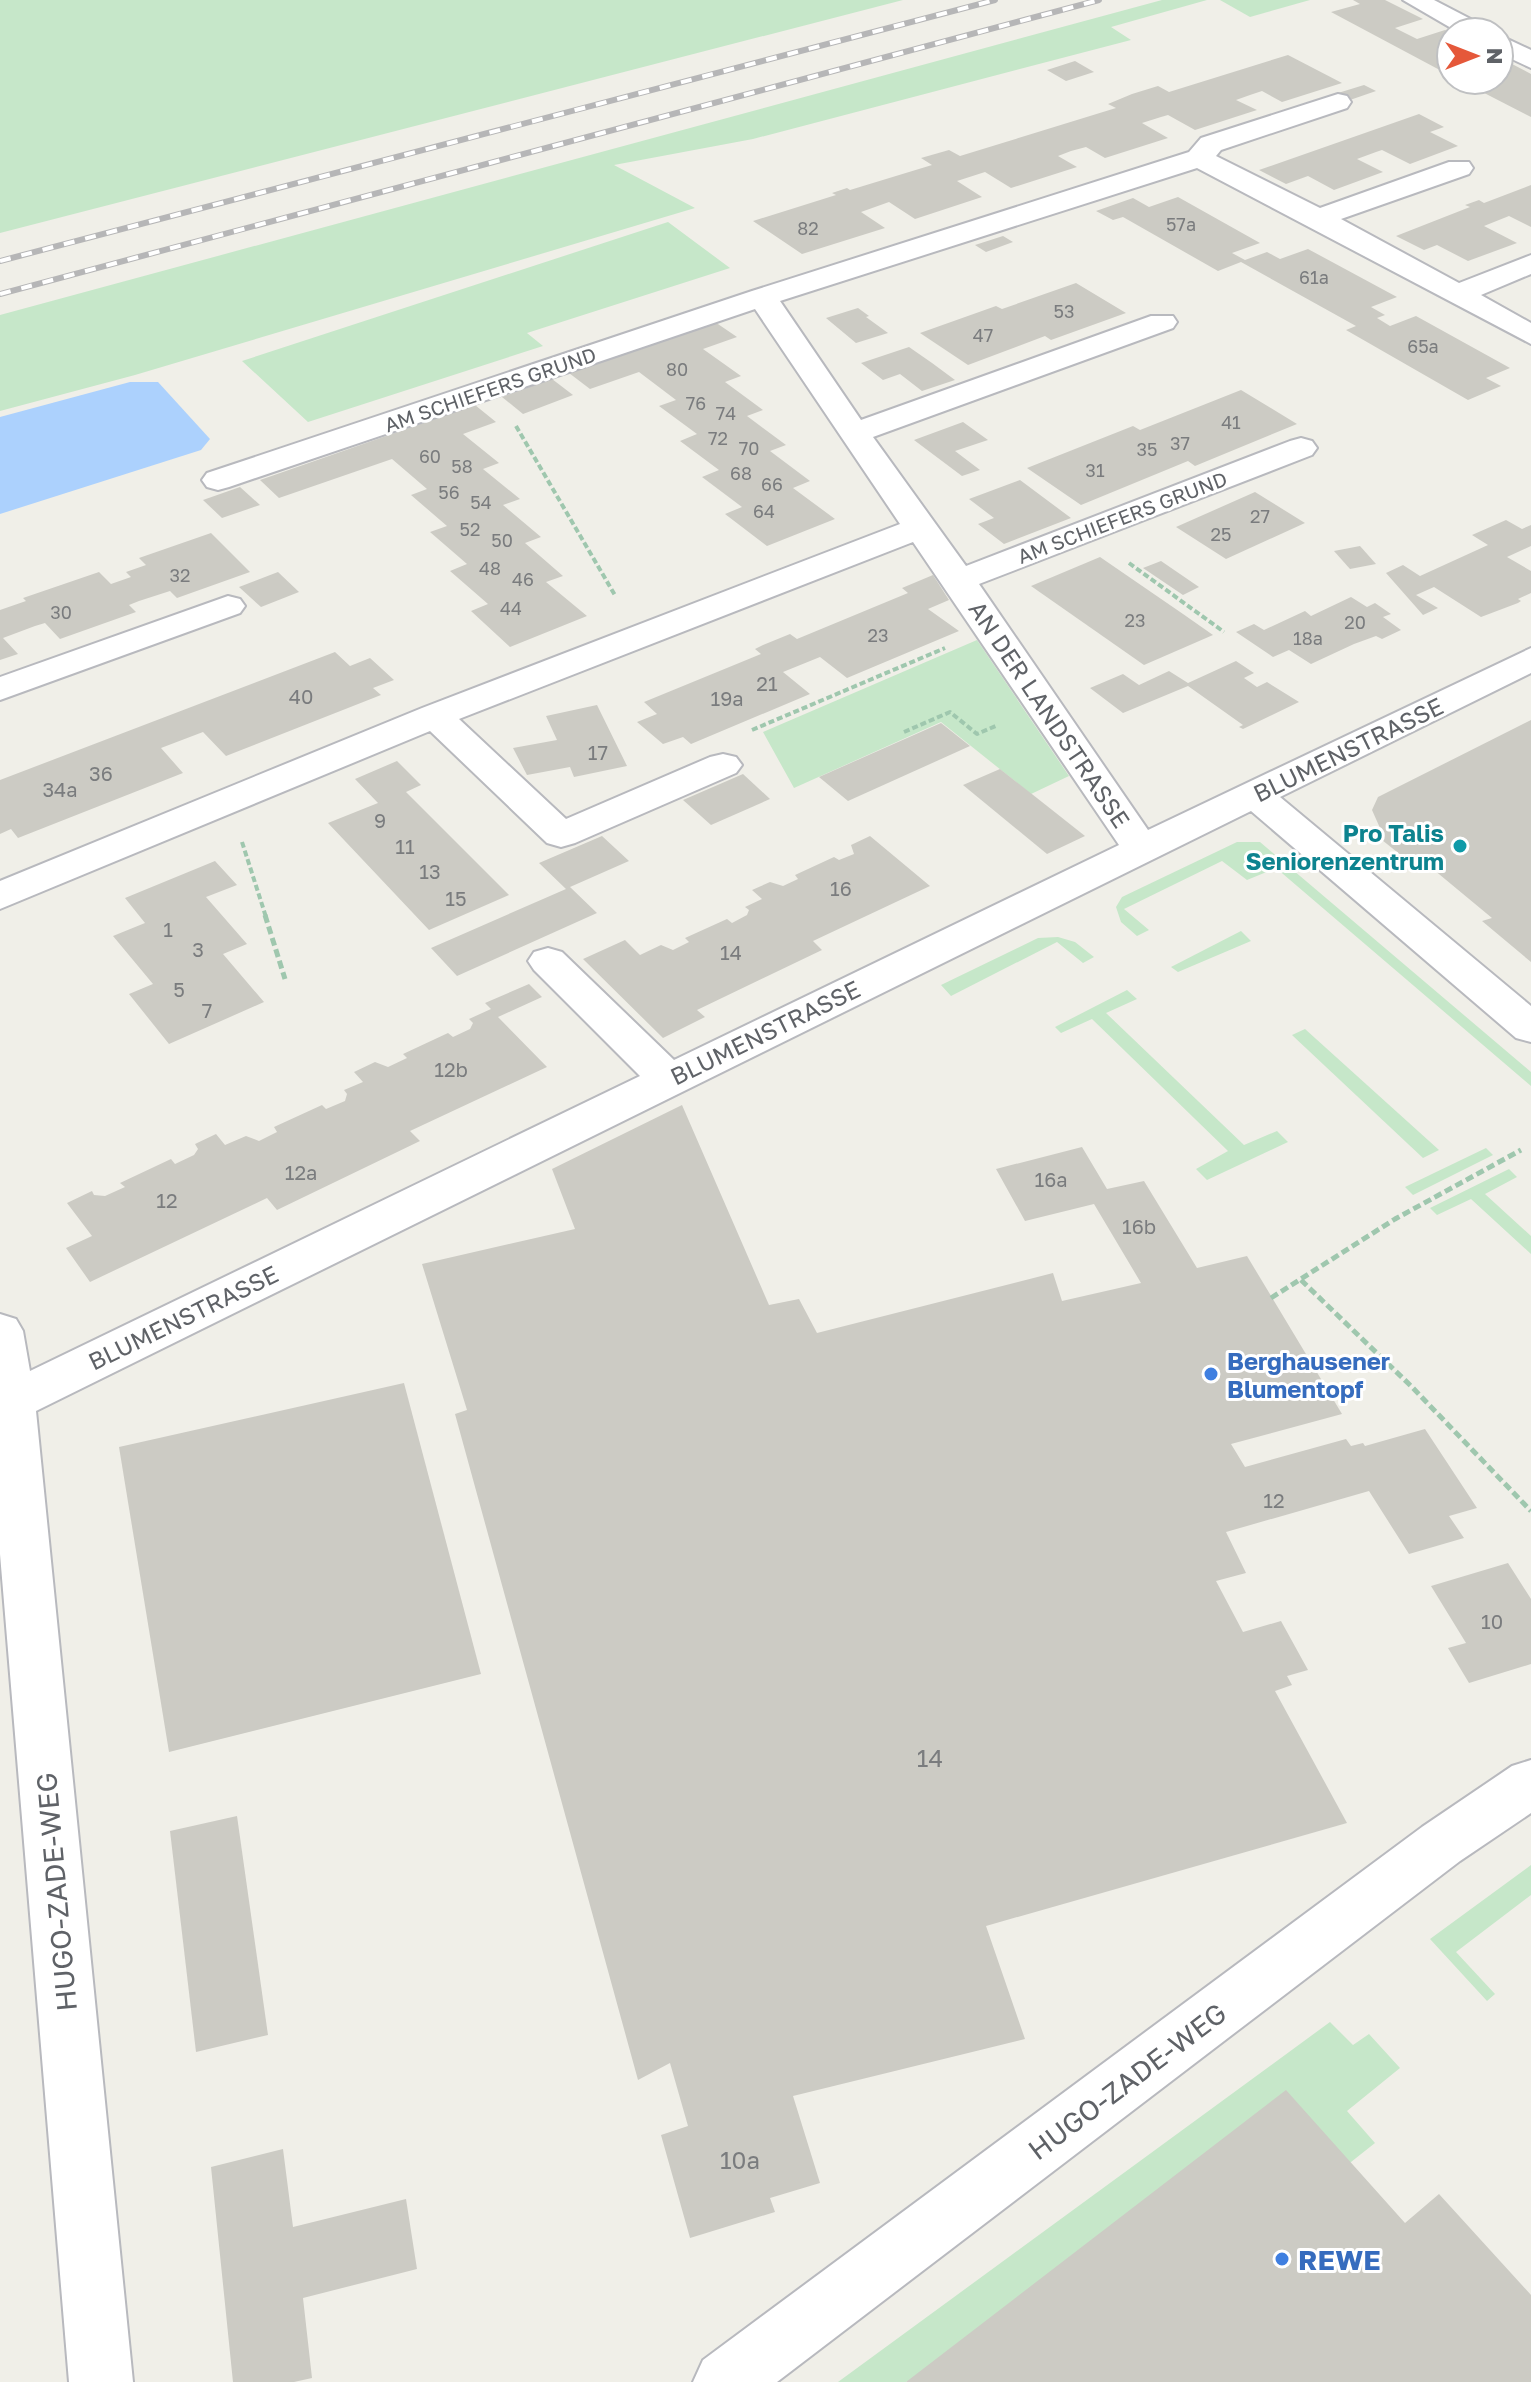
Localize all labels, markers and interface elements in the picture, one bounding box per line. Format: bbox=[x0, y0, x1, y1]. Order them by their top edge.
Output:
north arrow bbox=[1435, 16, 1515, 96]
text: N bbox=[1482, 48, 1509, 64]
house number: 57a bbox=[1166, 213, 1196, 235]
house number: 82 bbox=[797, 217, 819, 239]
house number: 61a bbox=[1299, 266, 1329, 288]
house number: 53 bbox=[1054, 300, 1074, 322]
house number: 47 bbox=[973, 324, 993, 346]
house number: 65a bbox=[1407, 335, 1439, 357]
street label: AM SCHIEFERS GRUND bbox=[381, 341, 599, 437]
house number: 80 bbox=[666, 358, 688, 380]
house number: 76 bbox=[686, 392, 706, 414]
house number: 74 bbox=[716, 402, 736, 424]
house number: 41 bbox=[1221, 411, 1241, 433]
house number: 72 bbox=[708, 427, 728, 449]
house number: 37 bbox=[1170, 432, 1190, 454]
house number: 70 bbox=[739, 437, 759, 459]
house number: 35 bbox=[1137, 438, 1157, 460]
house number: 60 bbox=[419, 445, 441, 467]
house number: 58 bbox=[451, 455, 473, 477]
house number: 31 bbox=[1085, 459, 1105, 481]
house number: 68 bbox=[730, 462, 752, 484]
street label: AM SCHIEFERS GRUND bbox=[1014, 466, 1230, 568]
house number: 66 bbox=[761, 473, 783, 495]
house number: 56 bbox=[438, 481, 460, 503]
house number: 54 bbox=[470, 491, 492, 513]
house number: 64 bbox=[753, 500, 775, 522]
house number: 27 bbox=[1250, 505, 1270, 527]
house number: 52 bbox=[460, 518, 480, 540]
house number: 25 bbox=[1211, 523, 1231, 545]
house number: 50 bbox=[491, 529, 513, 551]
house number: 48 bbox=[479, 557, 501, 579]
house number: 32 bbox=[170, 564, 190, 586]
house number: 46 bbox=[512, 568, 534, 590]
street label: AN DER LANDSTRASSE bbox=[963, 595, 1137, 833]
house number: 44 bbox=[500, 597, 522, 619]
house number: 30 bbox=[50, 601, 72, 623]
house number: 23 bbox=[1125, 609, 1145, 631]
house number: 20 bbox=[1344, 611, 1366, 633]
house number: 23 bbox=[868, 624, 888, 646]
house number: 18a bbox=[1293, 627, 1323, 649]
house number: 21 bbox=[756, 671, 778, 695]
house number: 40 bbox=[289, 684, 313, 708]
house number: 19a bbox=[710, 686, 744, 710]
street label: BLUMENSTRASSE bbox=[1248, 690, 1448, 808]
house number: 17 bbox=[588, 740, 608, 764]
house number: 36 bbox=[89, 761, 113, 785]
house number: 34a bbox=[42, 777, 78, 801]
house number: 9 bbox=[374, 808, 386, 832]
place label: Pro Talis Seniorenzentrum bbox=[1246, 818, 1444, 875]
house number: 11 bbox=[395, 834, 415, 858]
marker: Pro Talis Seniorenzentrum bbox=[1451, 837, 1469, 855]
house number: 13 bbox=[419, 859, 441, 883]
house number: 16 bbox=[830, 876, 852, 900]
house number: 15 bbox=[445, 886, 467, 910]
house number: 1 bbox=[163, 917, 173, 941]
house number: 3 bbox=[192, 937, 204, 961]
house number: 14 bbox=[720, 940, 742, 964]
street label: BLUMENSTRASSE bbox=[665, 973, 865, 1091]
house number: 5 bbox=[173, 977, 185, 1001]
house number: 7 bbox=[202, 998, 212, 1022]
house number: 12b bbox=[434, 1057, 468, 1081]
house number: 12a bbox=[285, 1160, 317, 1184]
house number: 16a bbox=[1034, 1167, 1068, 1191]
house number: 12 bbox=[156, 1188, 178, 1212]
house number: 16b bbox=[1122, 1214, 1156, 1238]
street label: BLUMENSTRASSE bbox=[83, 1258, 283, 1376]
place label: Berghausener Blumentopf bbox=[1227, 1346, 1390, 1403]
marker: Berghausener Blumentopf bbox=[1202, 1365, 1220, 1383]
house number: 12 bbox=[1263, 1488, 1285, 1512]
house number: 10 bbox=[1481, 1609, 1503, 1633]
house number: 14 bbox=[917, 1743, 943, 1772]
street label: HUGO-ZADE-WEG bbox=[29, 1771, 83, 2013]
street label: HUGO-ZADE-WEG bbox=[1022, 1996, 1232, 2166]
house number: 10a bbox=[720, 2145, 760, 2174]
place label: REWE bbox=[1298, 2243, 1381, 2276]
marker: REWE bbox=[1273, 2250, 1291, 2268]

